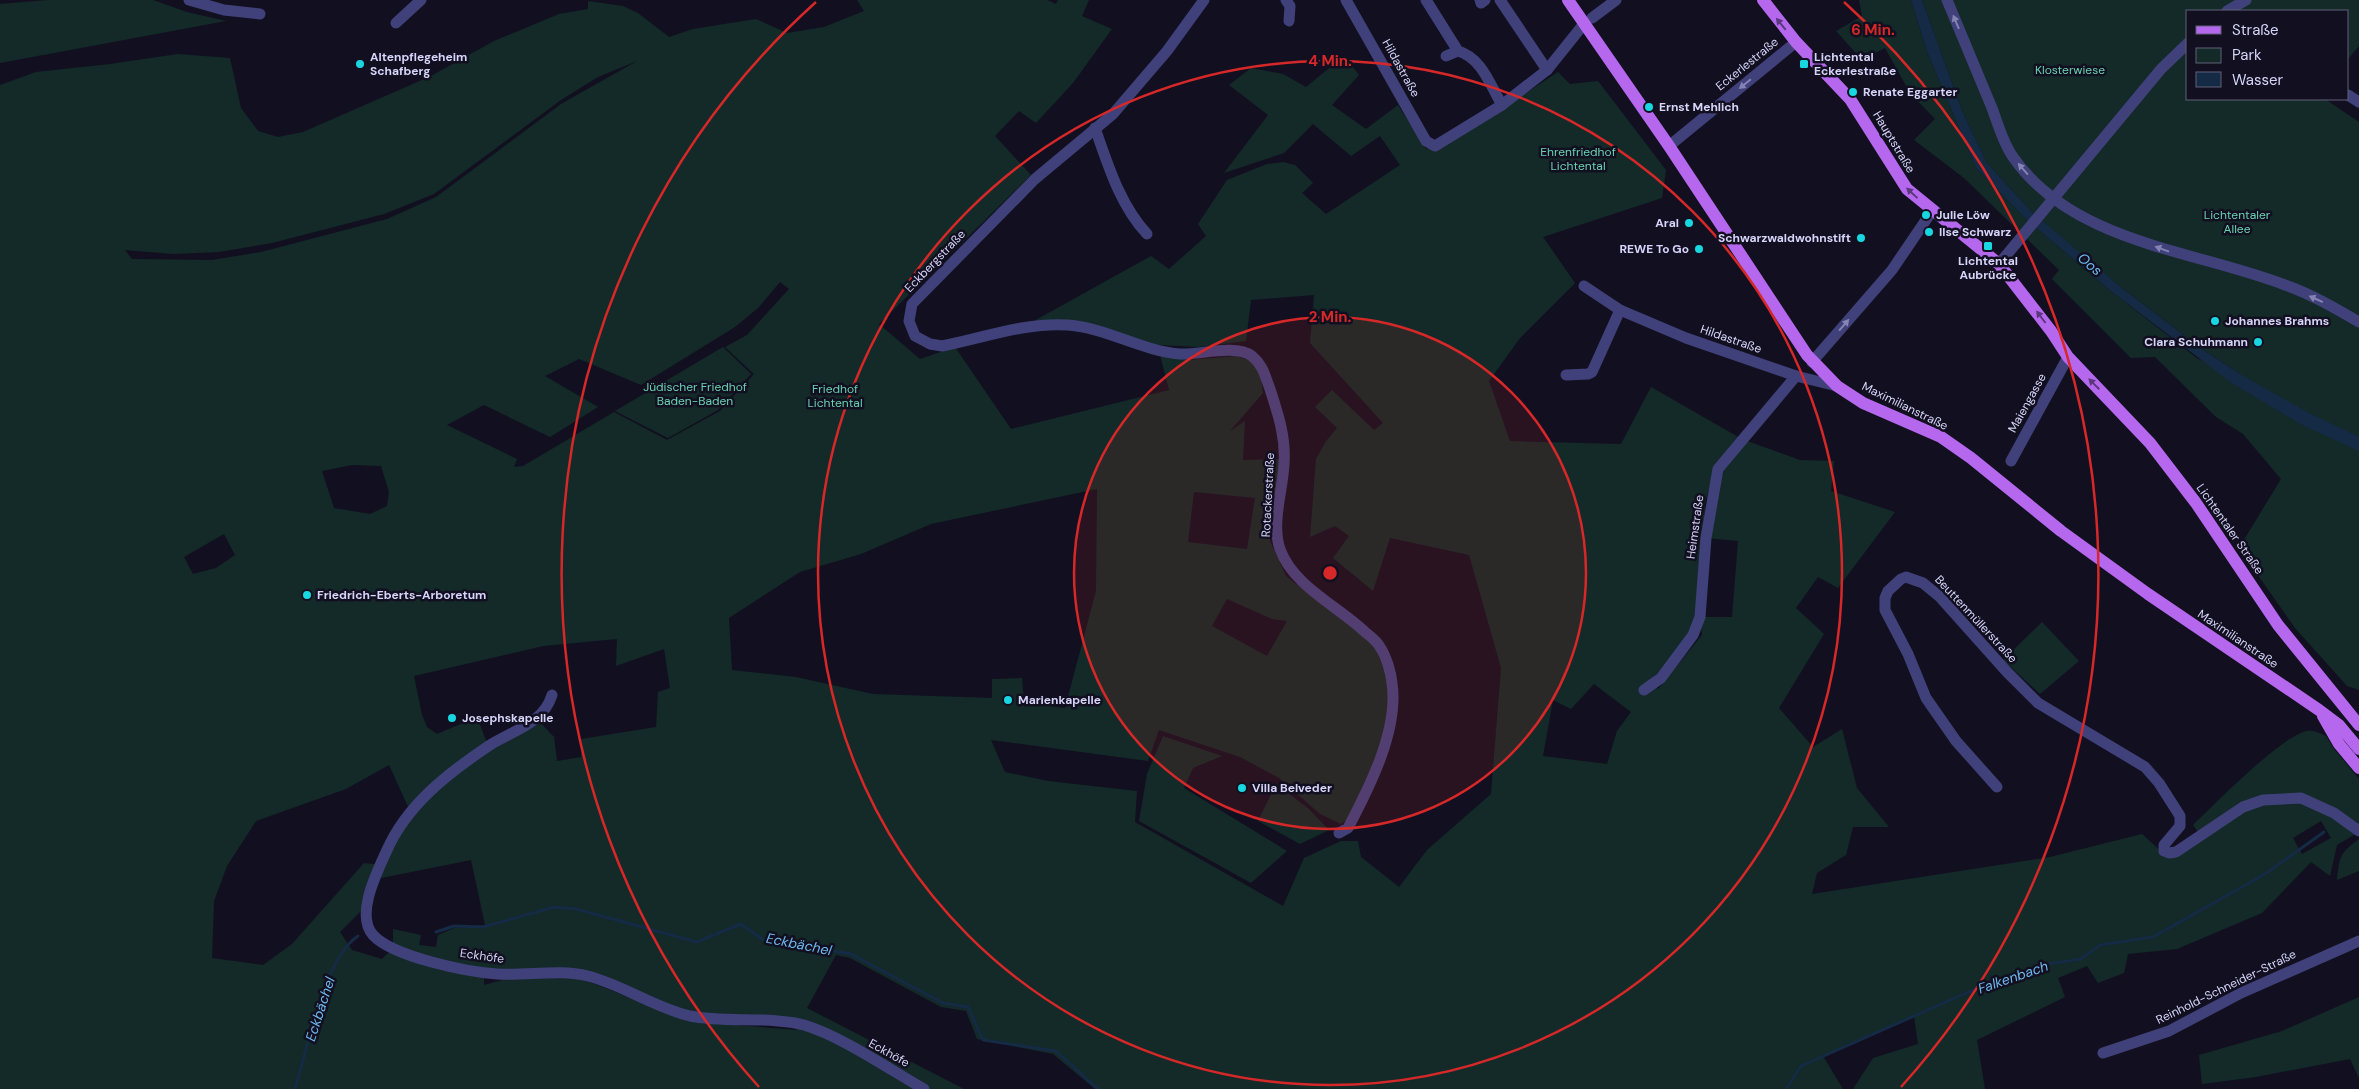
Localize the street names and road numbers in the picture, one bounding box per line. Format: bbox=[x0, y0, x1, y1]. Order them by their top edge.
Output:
street label: Eckerlestraße bbox=[1712, 34, 1782, 94]
street label: Hildastraße bbox=[1379, 36, 1424, 100]
street label: Hauptstraße bbox=[1869, 108, 1919, 176]
street label: Eckbergstraße bbox=[901, 226, 969, 296]
street label: Hildastraße bbox=[1698, 321, 1764, 357]
street label: Maiengasse bbox=[2004, 370, 2050, 435]
street label: Maximilianstraße bbox=[1859, 378, 1951, 434]
street label: Rotackerstraße bbox=[1258, 452, 1278, 538]
street label: Lichtentaler Straße bbox=[2193, 481, 2267, 577]
street label: Heimstraße bbox=[1683, 494, 1707, 560]
street label: Beuttenmüllerstraße bbox=[1931, 572, 2021, 666]
street label: Maximilianstraße bbox=[2195, 606, 2282, 672]
street label: Eckhöfe bbox=[459, 945, 505, 967]
street label: Reinhold-Schneider-Straße bbox=[2153, 946, 2299, 1028]
street label: Eckhöfe bbox=[866, 1035, 912, 1071]

